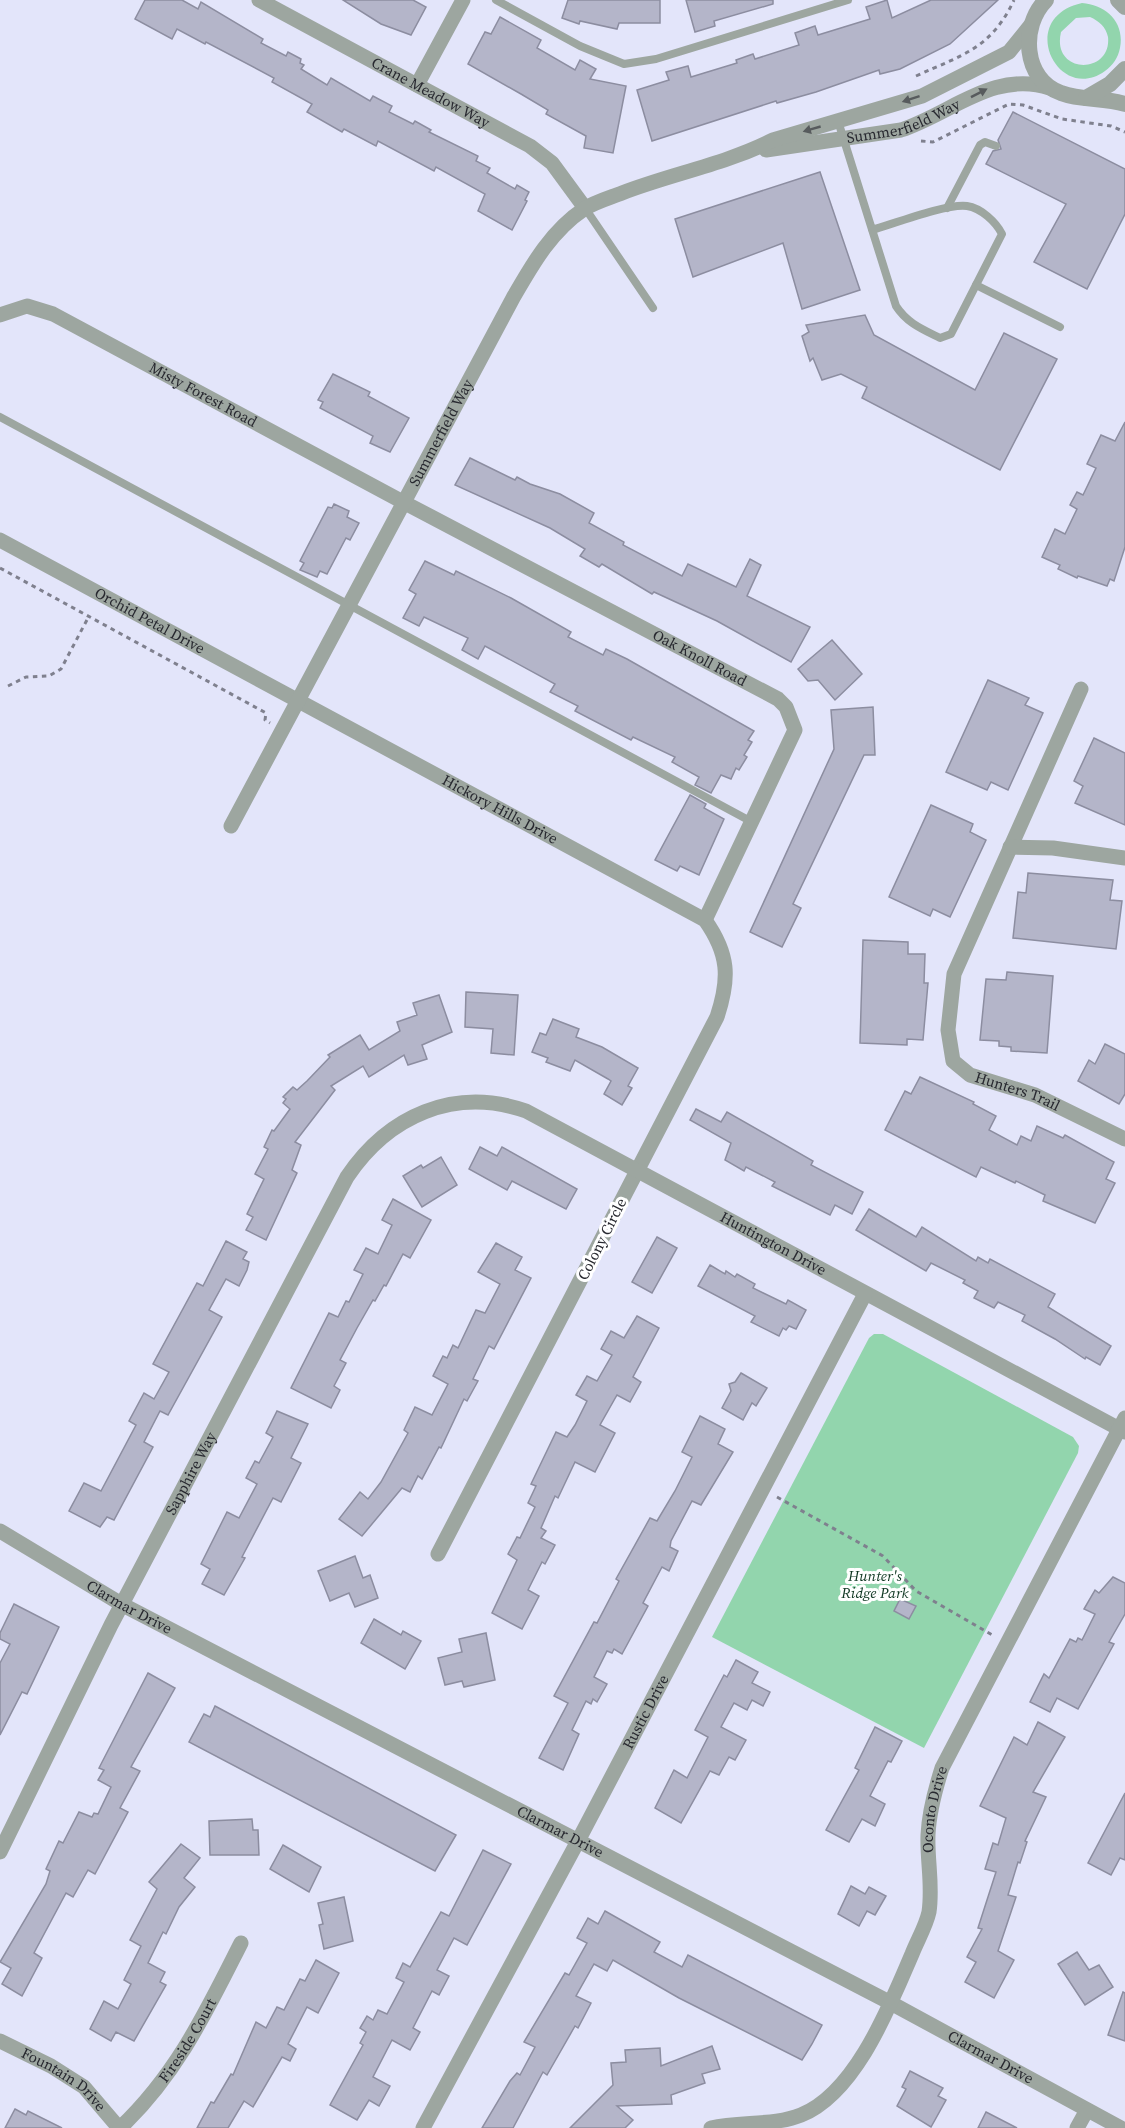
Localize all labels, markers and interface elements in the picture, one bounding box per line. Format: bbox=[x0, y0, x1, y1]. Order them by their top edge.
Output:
street label: Crane Meadow Way bbox=[368, 52, 494, 133]
one-way arrow bbox=[970, 88, 987, 98]
street label: Summerfield Way bbox=[845, 93, 964, 148]
one-way arrow bbox=[902, 95, 920, 104]
one-way arrow bbox=[802, 125, 820, 134]
street label: Misty Forest Road bbox=[146, 357, 261, 432]
street label: Summerfield Way bbox=[403, 375, 478, 490]
street label: Orchid Petal Drive bbox=[91, 582, 209, 659]
street label: Oak Knoll Road bbox=[649, 624, 751, 691]
street label: Hickory Hills Drive bbox=[439, 769, 562, 849]
street label: Hunters Trail bbox=[972, 1066, 1064, 1116]
street label: Colony Circle bbox=[572, 1194, 631, 1283]
street label: Huntington Drive bbox=[717, 1206, 831, 1280]
street label: Sapphire Way bbox=[160, 1428, 221, 1518]
park label: Hunter's Ridge Park bbox=[840, 1565, 910, 1603]
street label: Clarmar Drive bbox=[83, 1574, 176, 1639]
street label: Rustic Drive bbox=[617, 1670, 674, 1753]
street label: Oconto Drive bbox=[917, 1763, 952, 1853]
street label: Clarmar Drive bbox=[514, 1800, 608, 1862]
street label: Fireside Court bbox=[153, 1994, 221, 2087]
street label: Clarmar Drive bbox=[944, 2025, 1038, 2089]
street label: Fountain Drive bbox=[18, 2042, 111, 2116]

